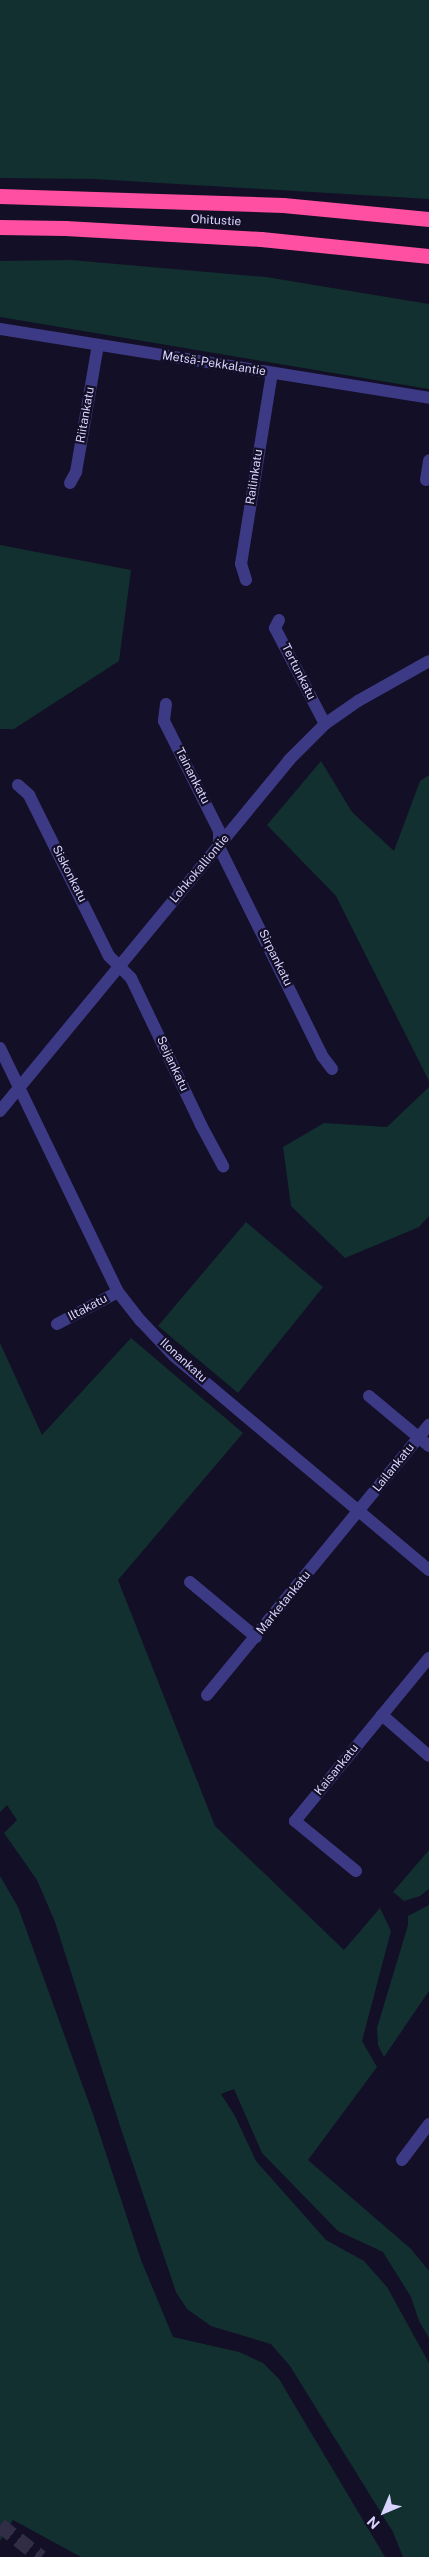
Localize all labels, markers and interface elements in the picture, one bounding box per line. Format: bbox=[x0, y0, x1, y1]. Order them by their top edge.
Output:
street label: Ohitustie bbox=[190, 212, 242, 230]
street label: Metsä-Pekkalantie bbox=[161, 349, 267, 379]
street label: Riitankatu bbox=[74, 386, 98, 444]
street label: Railinkatu bbox=[244, 448, 266, 506]
street label: Tertunkatu bbox=[278, 642, 318, 702]
street label: Tainankatu bbox=[172, 746, 212, 806]
street label: Lohkokalliontie bbox=[167, 832, 233, 906]
street label: Siskonkatu bbox=[49, 843, 89, 905]
street label: Sirpankatu bbox=[255, 927, 295, 989]
street label: Seijankatu bbox=[153, 1034, 191, 1094]
street label: Iltakatu bbox=[66, 1292, 110, 1324]
street label: Ilonankatu bbox=[156, 1336, 210, 1386]
street label: Lailankatu bbox=[370, 1441, 418, 1495]
street label: Marketankatu bbox=[254, 1568, 314, 1638]
street label: Kaisankatu bbox=[312, 1741, 362, 1799]
north arrow bbox=[359, 2487, 409, 2537]
text: N bbox=[364, 2513, 383, 2532]

